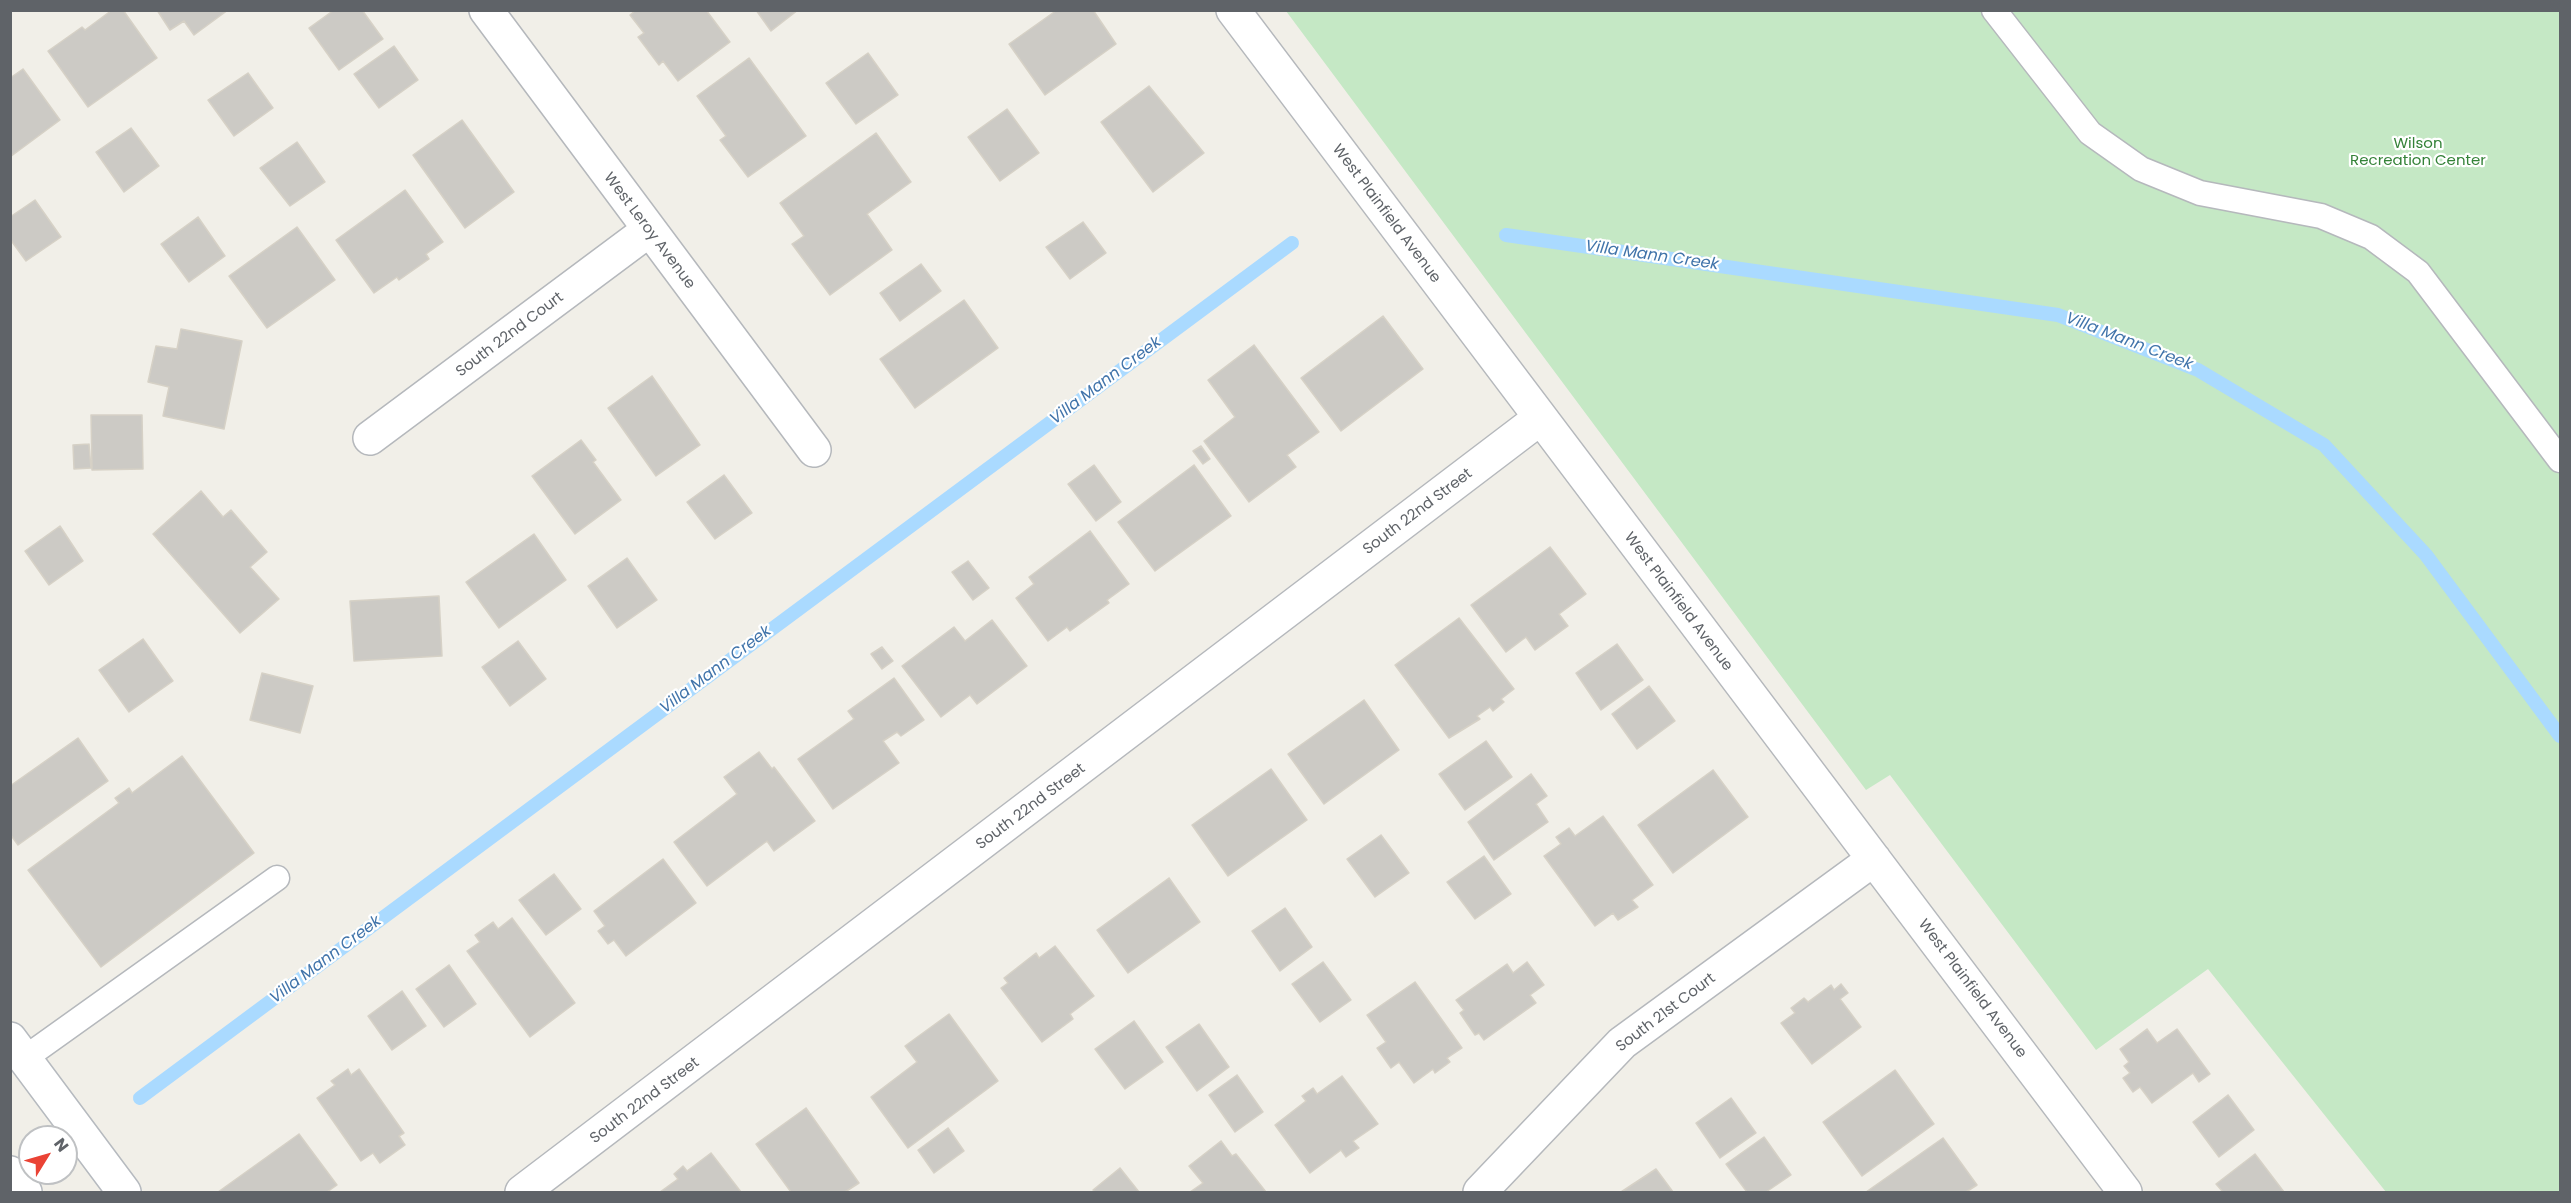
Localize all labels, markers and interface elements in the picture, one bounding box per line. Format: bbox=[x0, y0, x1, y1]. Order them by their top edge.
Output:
park label: Wilson Recreation Center bbox=[2350, 135, 2486, 170]
street label: West Plainfield Avenue bbox=[1328, 141, 1444, 287]
street label: West Leroy Avenue bbox=[599, 169, 699, 293]
water label: Villa Mann Creek bbox=[1584, 237, 1720, 275]
street label: South 22nd Court bbox=[453, 289, 567, 381]
water label: Villa Mann Creek bbox=[2063, 309, 2195, 375]
water label: Villa Mann Creek bbox=[1047, 333, 1165, 429]
street label: South 22nd Street bbox=[1360, 465, 1476, 559]
street label: West Plainfield Avenue bbox=[1620, 529, 1736, 675]
water label: Villa Mann Creek bbox=[657, 622, 775, 718]
street label: South 22nd Street bbox=[973, 760, 1089, 854]
water label: Villa Mann Creek bbox=[267, 912, 385, 1008]
street label: West Plainfield Avenue bbox=[1914, 916, 2030, 1062]
street label: South 21st Court bbox=[1613, 970, 1719, 1056]
street label: South 22nd Street bbox=[587, 1054, 703, 1148]
north arrow bbox=[18, 1125, 78, 1185]
text: N bbox=[48, 1133, 74, 1157]

